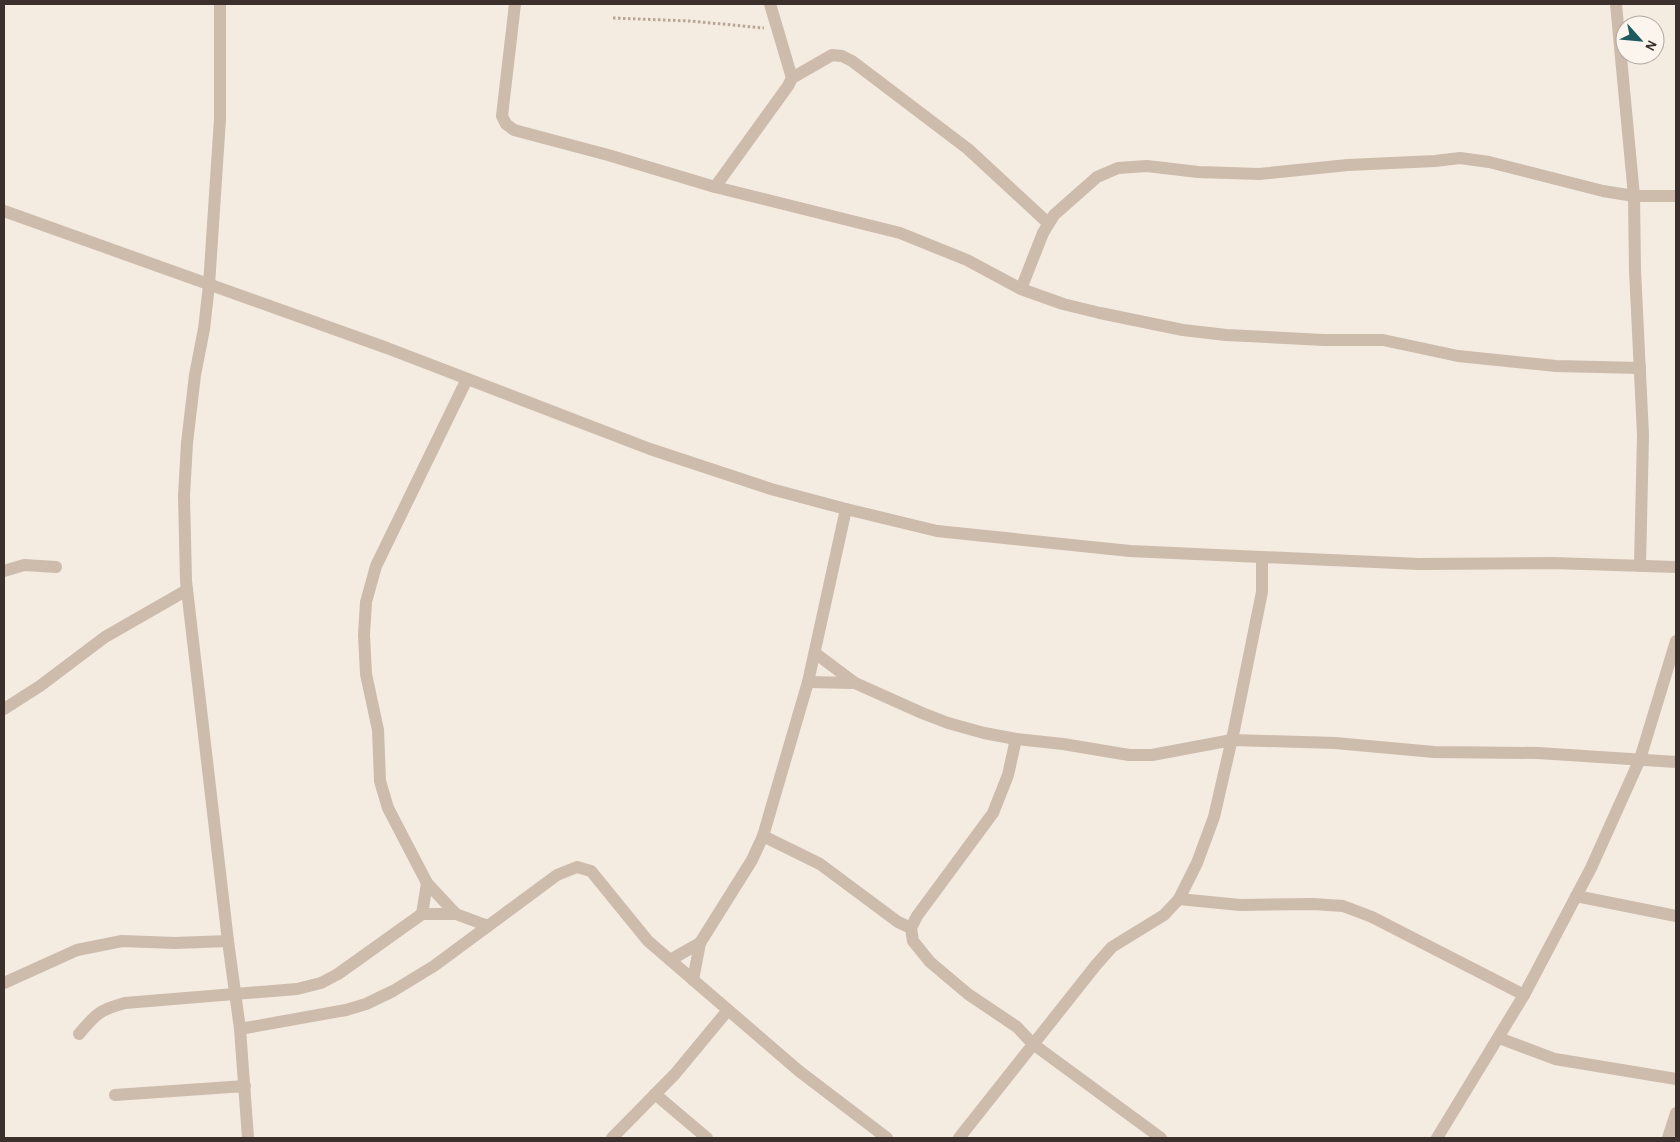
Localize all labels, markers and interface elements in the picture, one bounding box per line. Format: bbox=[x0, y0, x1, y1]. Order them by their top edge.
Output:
north arrow bbox=[1615, 15, 1665, 65]
text: N bbox=[1642, 38, 1659, 53]

